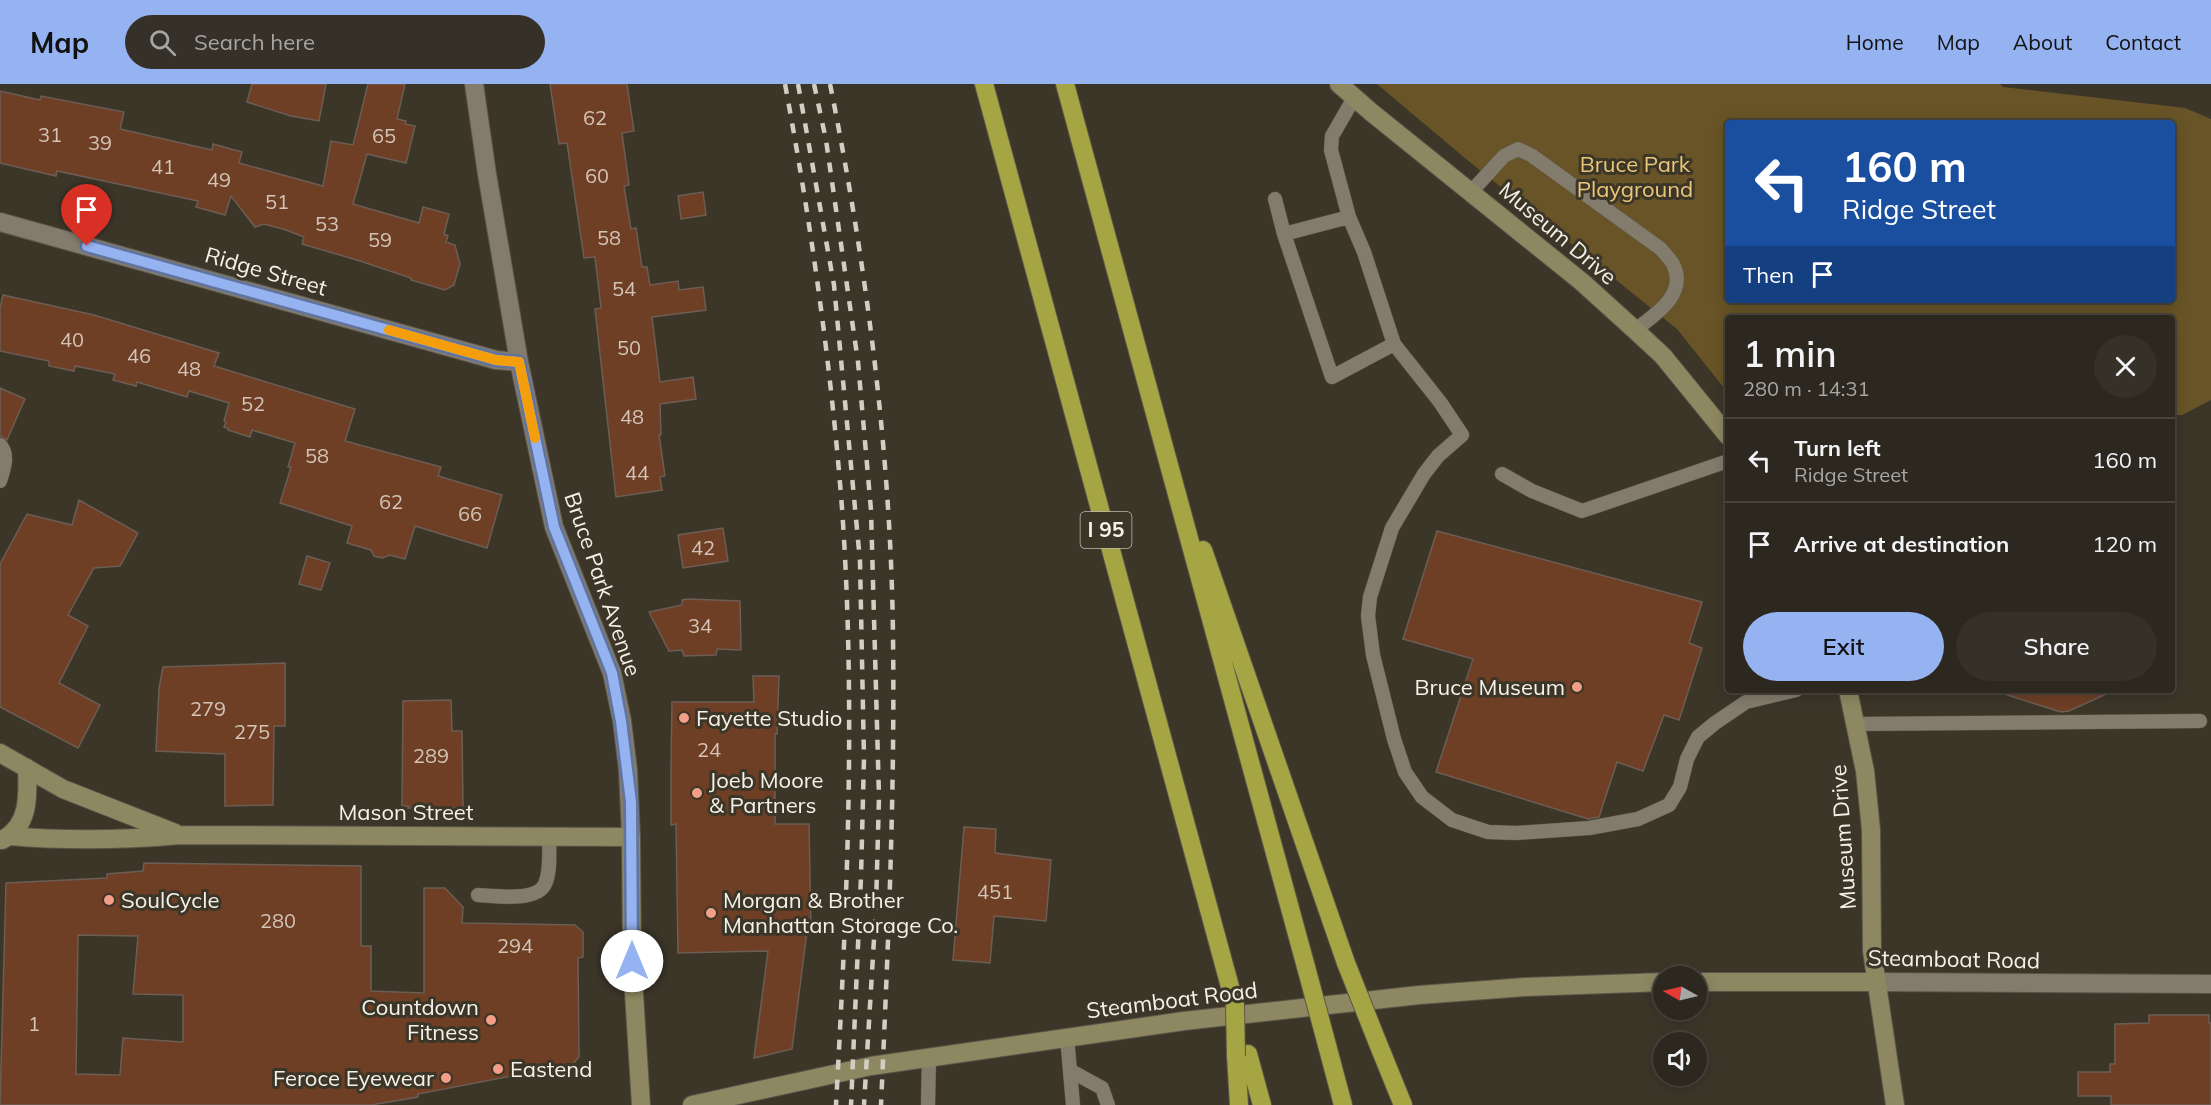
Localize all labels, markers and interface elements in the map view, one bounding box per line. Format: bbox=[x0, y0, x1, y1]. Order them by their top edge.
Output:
search box bbox=[125, 15, 545, 69]
text: Map bbox=[30, 25, 89, 60]
icon: search bbox=[146, 26, 179, 59]
text: Search here bbox=[194, 28, 315, 56]
text: Home bbox=[1846, 29, 1904, 55]
text: Map bbox=[1937, 29, 1980, 55]
text: About bbox=[2013, 29, 2072, 55]
text: Contact bbox=[2105, 29, 2181, 55]
house number: 62 bbox=[583, 105, 607, 130]
house number: 31 bbox=[38, 122, 62, 147]
house number: 65 bbox=[372, 123, 396, 148]
house number: 39 bbox=[88, 130, 112, 155]
text: 160 m bbox=[1842, 140, 1967, 193]
icon: left bbox=[1743, 144, 1821, 222]
park label: Bruce Park Playground bbox=[1577, 150, 1693, 203]
house number: 41 bbox=[151, 154, 175, 179]
house number: 60 bbox=[585, 163, 609, 188]
house number: 49 bbox=[207, 167, 231, 192]
street label: Museum Drive bbox=[1493, 176, 1623, 290]
pin bbox=[61, 184, 112, 246]
house number: 51 bbox=[265, 189, 289, 214]
text: Ridge Street bbox=[1842, 192, 1996, 226]
icon: arrive bbox=[70, 193, 103, 226]
house number: 53 bbox=[315, 211, 339, 236]
house number: 58 bbox=[597, 225, 621, 250]
house number: 59 bbox=[368, 227, 392, 252]
street label: Ridge Street bbox=[202, 240, 330, 302]
icon: arrive bbox=[1806, 258, 1839, 291]
text: Then bbox=[1743, 261, 1794, 289]
house number: 54 bbox=[612, 276, 636, 301]
house number: 40 bbox=[60, 327, 84, 352]
text: 1 min bbox=[1743, 331, 1837, 376]
house number: 50 bbox=[617, 335, 641, 360]
button: close bbox=[2094, 335, 2157, 398]
house number: 46 bbox=[127, 343, 151, 368]
house number: 48 bbox=[177, 356, 201, 381]
text: 280 m · 14:31 bbox=[1743, 376, 1869, 401]
house number: 52 bbox=[241, 391, 265, 416]
house number: 48 bbox=[620, 404, 644, 429]
text: Turn left bbox=[1794, 434, 1881, 462]
house number: 58 bbox=[305, 443, 329, 468]
icon: left bbox=[1743, 444, 1776, 477]
text: 160 m bbox=[2092, 446, 2157, 474]
house number: 44 bbox=[625, 460, 649, 485]
text: Ridge Street bbox=[1794, 462, 1908, 487]
street label: Bruce Park Avenue bbox=[558, 488, 648, 680]
house number: 62 bbox=[379, 489, 403, 514]
house number: 66 bbox=[458, 501, 482, 526]
road number: I 95 bbox=[1080, 512, 1132, 548]
icon: arrive bbox=[1743, 528, 1776, 561]
text: Arrive at destination bbox=[1794, 530, 2009, 558]
text: 120 m bbox=[2092, 530, 2157, 558]
house number: 42 bbox=[691, 535, 715, 560]
button: Exit bbox=[1743, 612, 1944, 681]
button: Share bbox=[1956, 612, 2157, 681]
house number: 34 bbox=[688, 613, 712, 638]
place label: Bruce Museum bbox=[1415, 673, 1565, 701]
marker: Bruce Museum bbox=[1570, 680, 1584, 694]
house number: 279 bbox=[190, 696, 226, 721]
place label: Fayette Studio bbox=[696, 704, 842, 732]
marker: Fayette Studio bbox=[677, 711, 691, 725]
house number: 275 bbox=[234, 719, 270, 744]
house number: 24 bbox=[697, 737, 721, 762]
house number: 289 bbox=[413, 743, 449, 768]
street label: Museum Drive bbox=[1824, 764, 1862, 910]
place label: Joeb Moore & Partners bbox=[709, 766, 824, 819]
marker: Joeb Moore & Partners bbox=[690, 786, 704, 800]
street label: Mason Street bbox=[338, 798, 474, 826]
house number: 451 bbox=[977, 879, 1013, 904]
place label: SoulCycle bbox=[121, 886, 219, 914]
place label: Morgan & Brother Manhattan Storage Co. bbox=[723, 886, 958, 939]
marker: SoulCycle bbox=[102, 893, 116, 907]
marker: Morgan & Brother Manhattan Storage Co. bbox=[704, 906, 718, 920]
house number: 280 bbox=[260, 908, 296, 933]
position arrow bbox=[600, 929, 664, 993]
house number: 294 bbox=[497, 933, 533, 958]
street label: Steamboat Road bbox=[1868, 944, 2040, 974]
north arrow bbox=[1653, 966, 1707, 1020]
map controls bbox=[1653, 966, 1707, 1086]
street label: Steamboat Road bbox=[1085, 976, 1259, 1024]
place label: Countdown Fitness bbox=[361, 993, 479, 1046]
house number: 1 bbox=[28, 1011, 40, 1036]
marker: Countdown Fitness bbox=[484, 1013, 498, 1027]
button: sound bbox=[1653, 1032, 1707, 1086]
place label: Eastend bbox=[510, 1055, 592, 1083]
marker: Eastend bbox=[491, 1062, 505, 1076]
place label: Feroce Eyewear bbox=[273, 1064, 434, 1092]
marker: Feroce Eyewear bbox=[439, 1071, 453, 1085]

